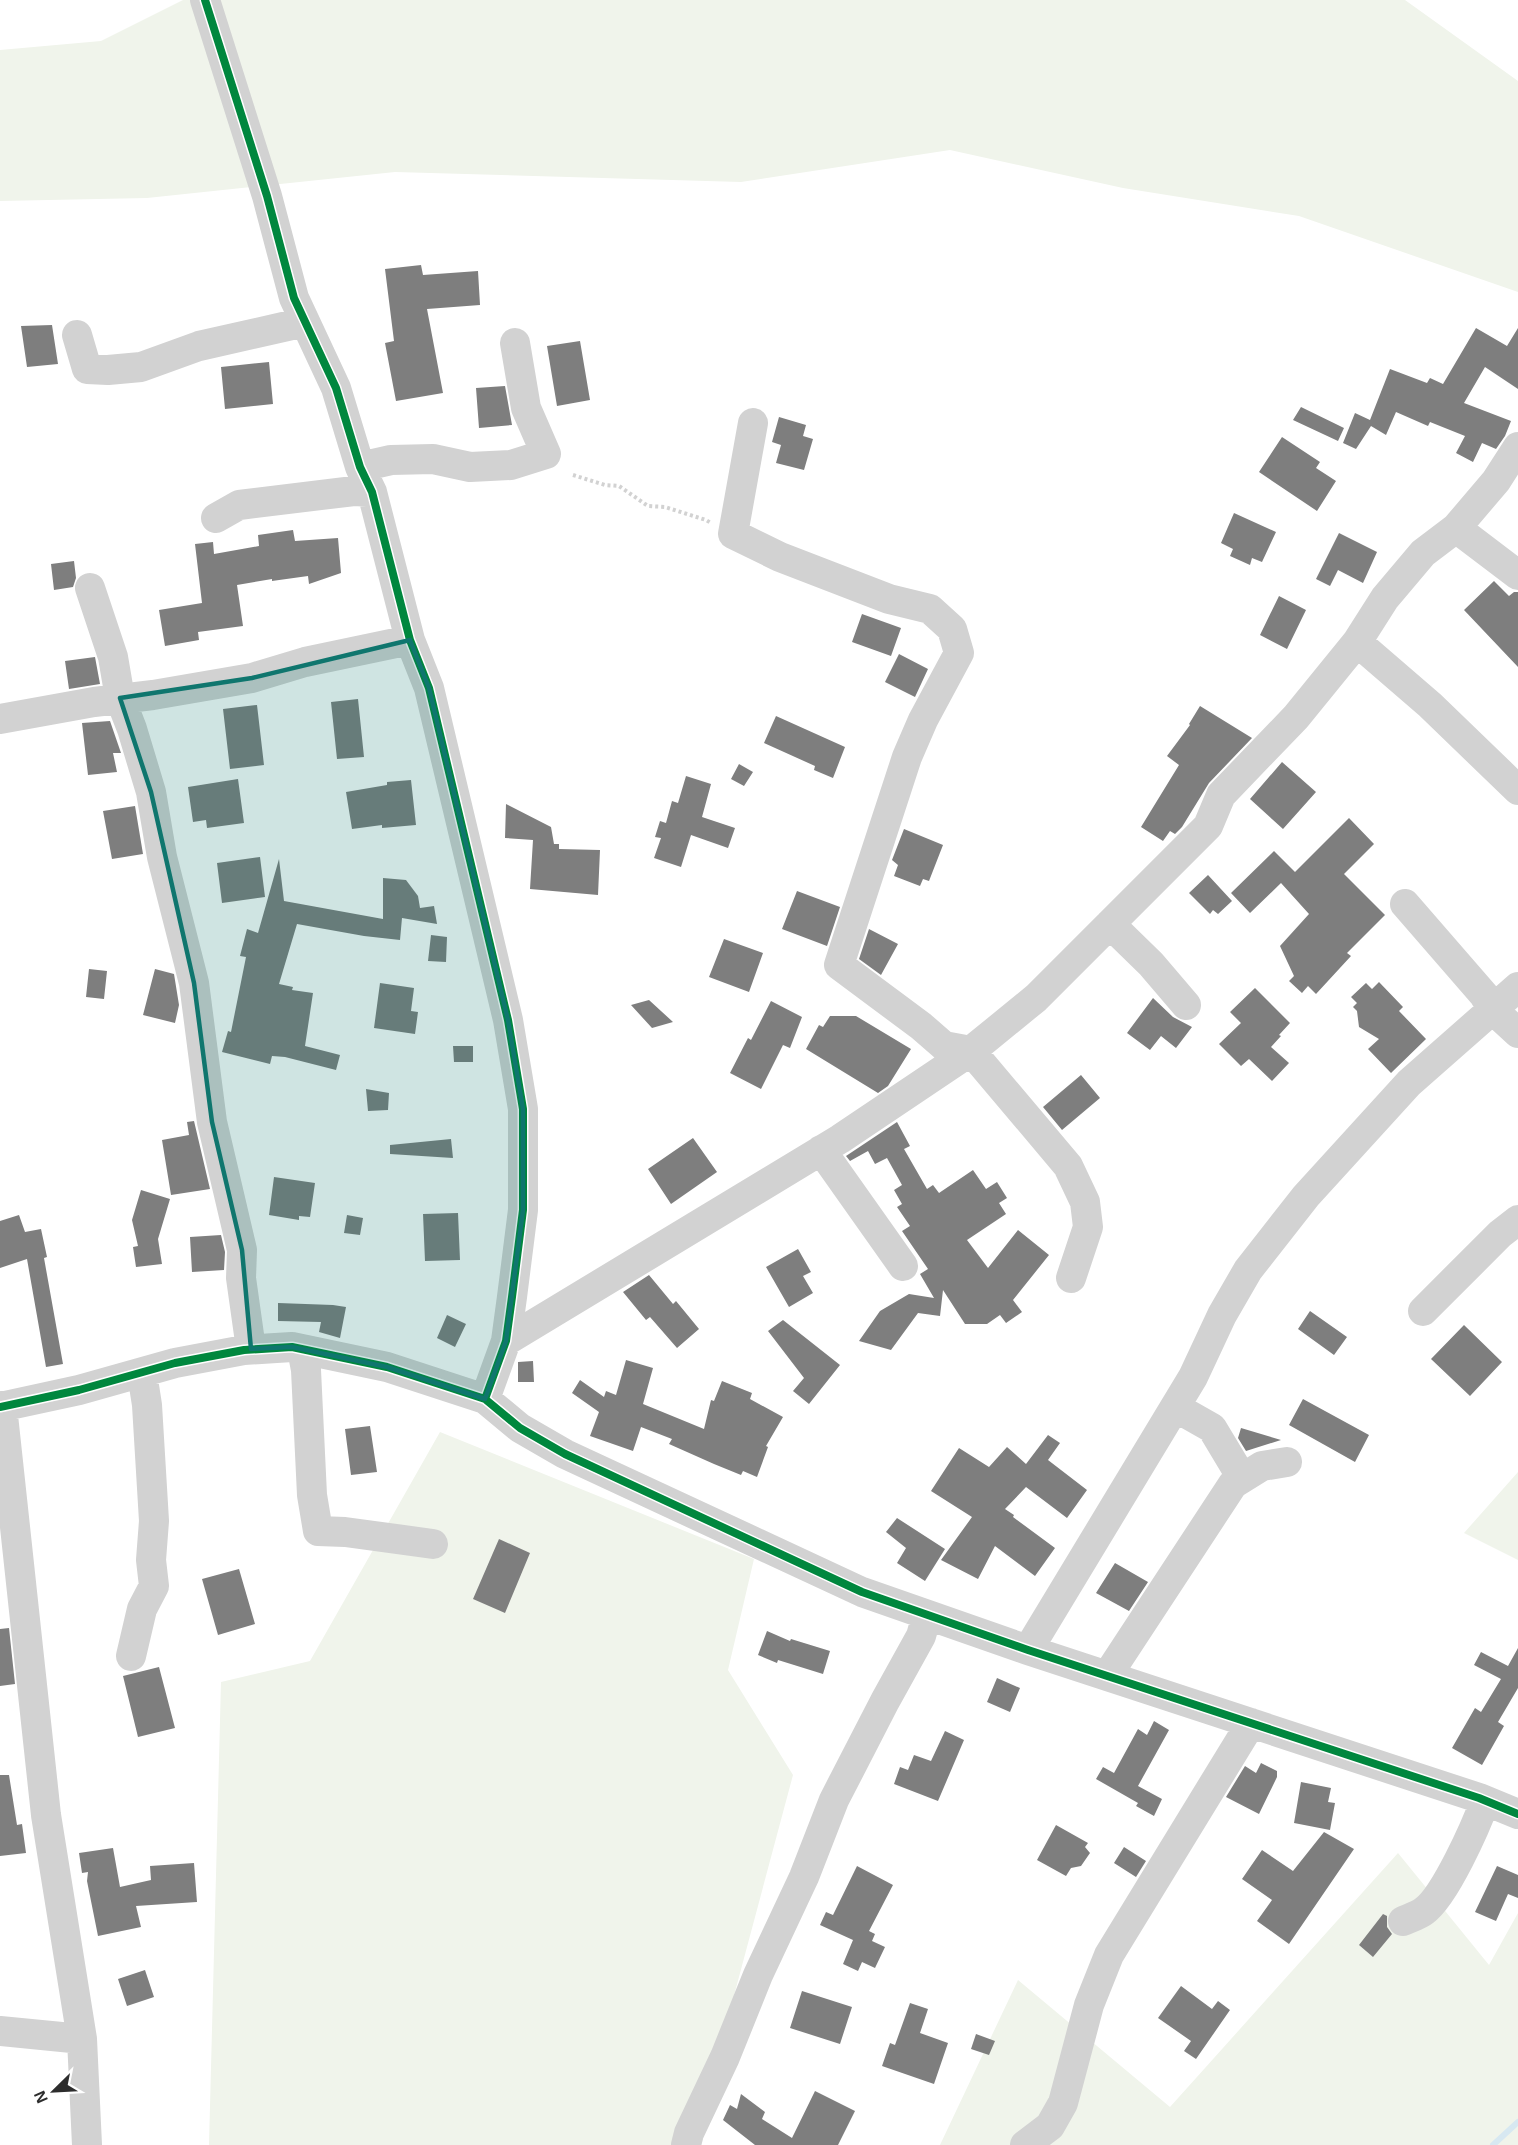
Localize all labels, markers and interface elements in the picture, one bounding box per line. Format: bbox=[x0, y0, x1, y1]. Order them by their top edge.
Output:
north arrow bbox=[24, 2061, 84, 2121]
text: N bbox=[31, 2088, 51, 2106]

